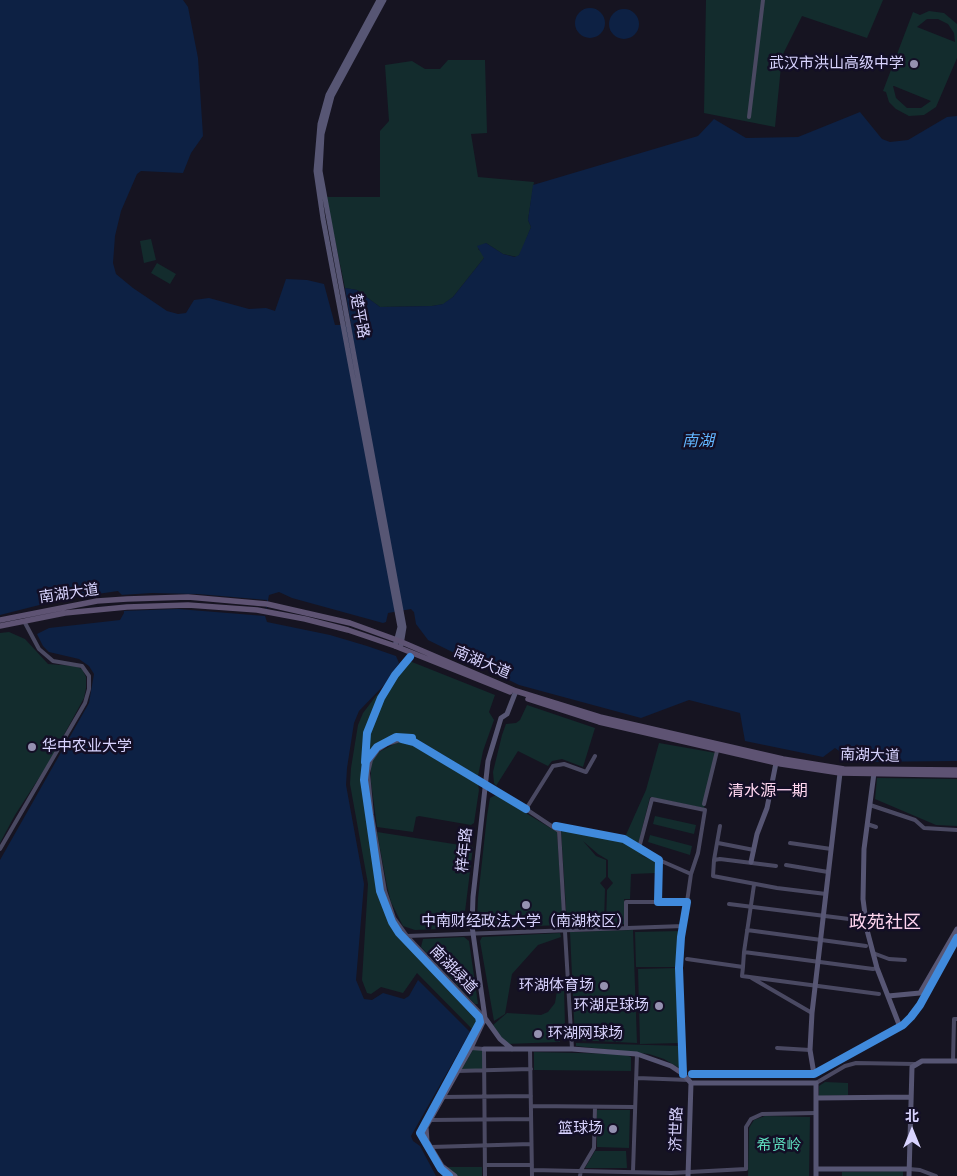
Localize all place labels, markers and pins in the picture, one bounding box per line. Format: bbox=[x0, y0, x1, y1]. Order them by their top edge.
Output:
place label: 武汉市洪山高级中学 bbox=[769, 55, 904, 73]
marker: 武汉市洪山高级中学 bbox=[908, 58, 920, 70]
place label: 华中农业大学 bbox=[42, 738, 132, 756]
marker: 华中农业大学 bbox=[26, 741, 38, 753]
marker: 中南财经政法大学（南湖校区） bbox=[520, 899, 532, 911]
place label: 中南财经政法大学（南湖校区） bbox=[421, 913, 631, 931]
place label: 环湖体育场 bbox=[519, 977, 594, 995]
marker: 环湖体育场 bbox=[598, 980, 610, 992]
place label: 环湖足球场 bbox=[574, 997, 649, 1015]
marker: 环湖足球场 bbox=[653, 1000, 665, 1012]
place label: 环湖网球场 bbox=[548, 1025, 623, 1043]
marker: 环湖网球场 bbox=[532, 1028, 544, 1040]
place label: 篮球场 bbox=[558, 1120, 603, 1138]
marker: 篮球场 bbox=[607, 1123, 619, 1135]

